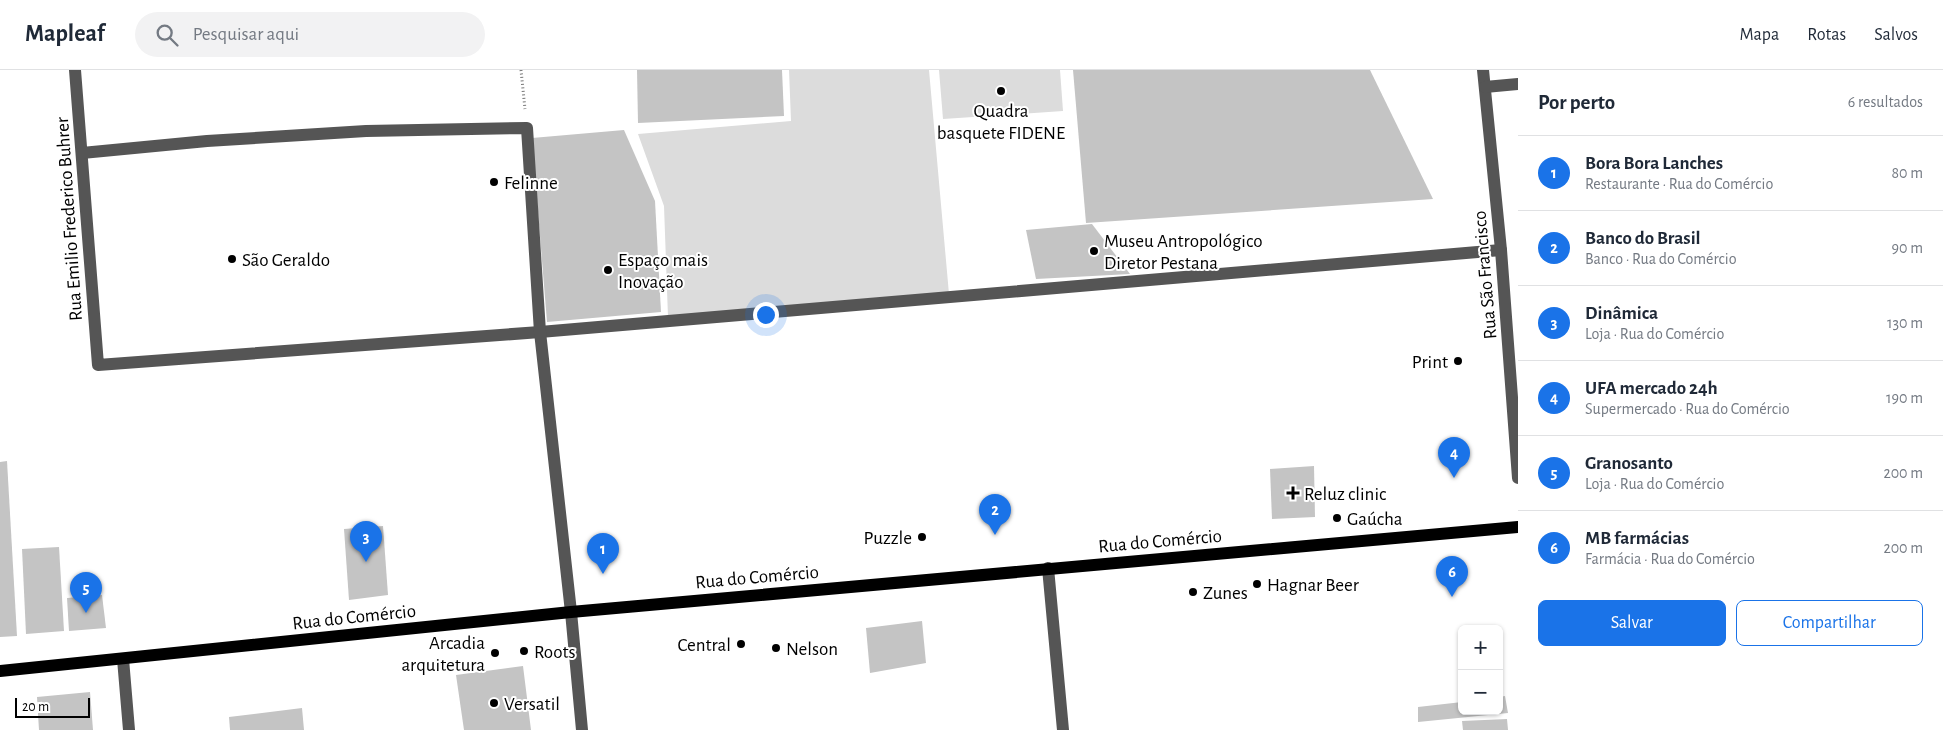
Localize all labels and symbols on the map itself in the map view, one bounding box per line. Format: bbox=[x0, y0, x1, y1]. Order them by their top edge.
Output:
marker: Quadra basquete FIDENE bbox=[995, 85, 1007, 97]
place label: Quadra basquete FIDENE bbox=[937, 102, 1065, 143]
street label: Rua Emilio Frederico Buhrer bbox=[53, 116, 86, 322]
place label: Felinne bbox=[504, 174, 558, 193]
marker: Felinne bbox=[488, 176, 500, 188]
street label: Rua São Francisco bbox=[1470, 210, 1501, 340]
place label: Museu Antropológico Diretor Pestana bbox=[1104, 232, 1263, 273]
marker: Museu Antropológico Diretor Pestana bbox=[1088, 245, 1100, 257]
place label: São Geraldo bbox=[242, 251, 330, 270]
place label: Espaço mais Inovação bbox=[618, 251, 708, 292]
marker: São Geraldo bbox=[226, 253, 238, 265]
marker: Espaço mais Inovação bbox=[602, 264, 614, 276]
your location bbox=[753, 302, 779, 328]
place label: Print bbox=[1412, 353, 1448, 372]
marker: Print bbox=[1452, 355, 1464, 367]
pin: 4 bbox=[1438, 437, 1470, 478]
place label: Reluz clinic bbox=[1304, 485, 1386, 504]
marker: Reluz clinic bbox=[1286, 486, 1300, 500]
pin: 2 bbox=[979, 494, 1011, 535]
place label: Gaúcha bbox=[1347, 510, 1403, 529]
marker: Gaúcha bbox=[1331, 512, 1343, 524]
pin: 3 bbox=[350, 521, 382, 562]
street label: Rua do Comércio bbox=[1098, 527, 1223, 556]
place label: Puzzle bbox=[864, 529, 912, 548]
marker: Puzzle bbox=[916, 531, 928, 543]
pin: 1 bbox=[587, 533, 619, 574]
pin: 6 bbox=[1436, 556, 1468, 597]
street label: Rua do Comércio bbox=[695, 563, 820, 592]
pin: 5 bbox=[70, 572, 102, 613]
place label: Hagnar Beer bbox=[1267, 576, 1359, 595]
marker: Hagnar Beer bbox=[1251, 578, 1263, 590]
place label: Zunes bbox=[1203, 584, 1248, 603]
marker: Zunes bbox=[1187, 586, 1199, 598]
street label: Rua do Comércio bbox=[291, 602, 417, 633]
place label: Arcadia arquitetura bbox=[401, 634, 485, 675]
place label: Central bbox=[677, 636, 731, 655]
marker: Central bbox=[735, 638, 747, 650]
place label: Nelson bbox=[786, 640, 838, 659]
marker: Nelson bbox=[770, 642, 782, 654]
place label: Roots bbox=[534, 643, 576, 662]
marker: Roots bbox=[518, 645, 530, 657]
marker: Arcadia arquitetura bbox=[489, 647, 501, 659]
scale bar bbox=[15, 695, 90, 718]
place label: Versatil bbox=[504, 695, 560, 714]
marker: Versatil bbox=[488, 697, 500, 709]

